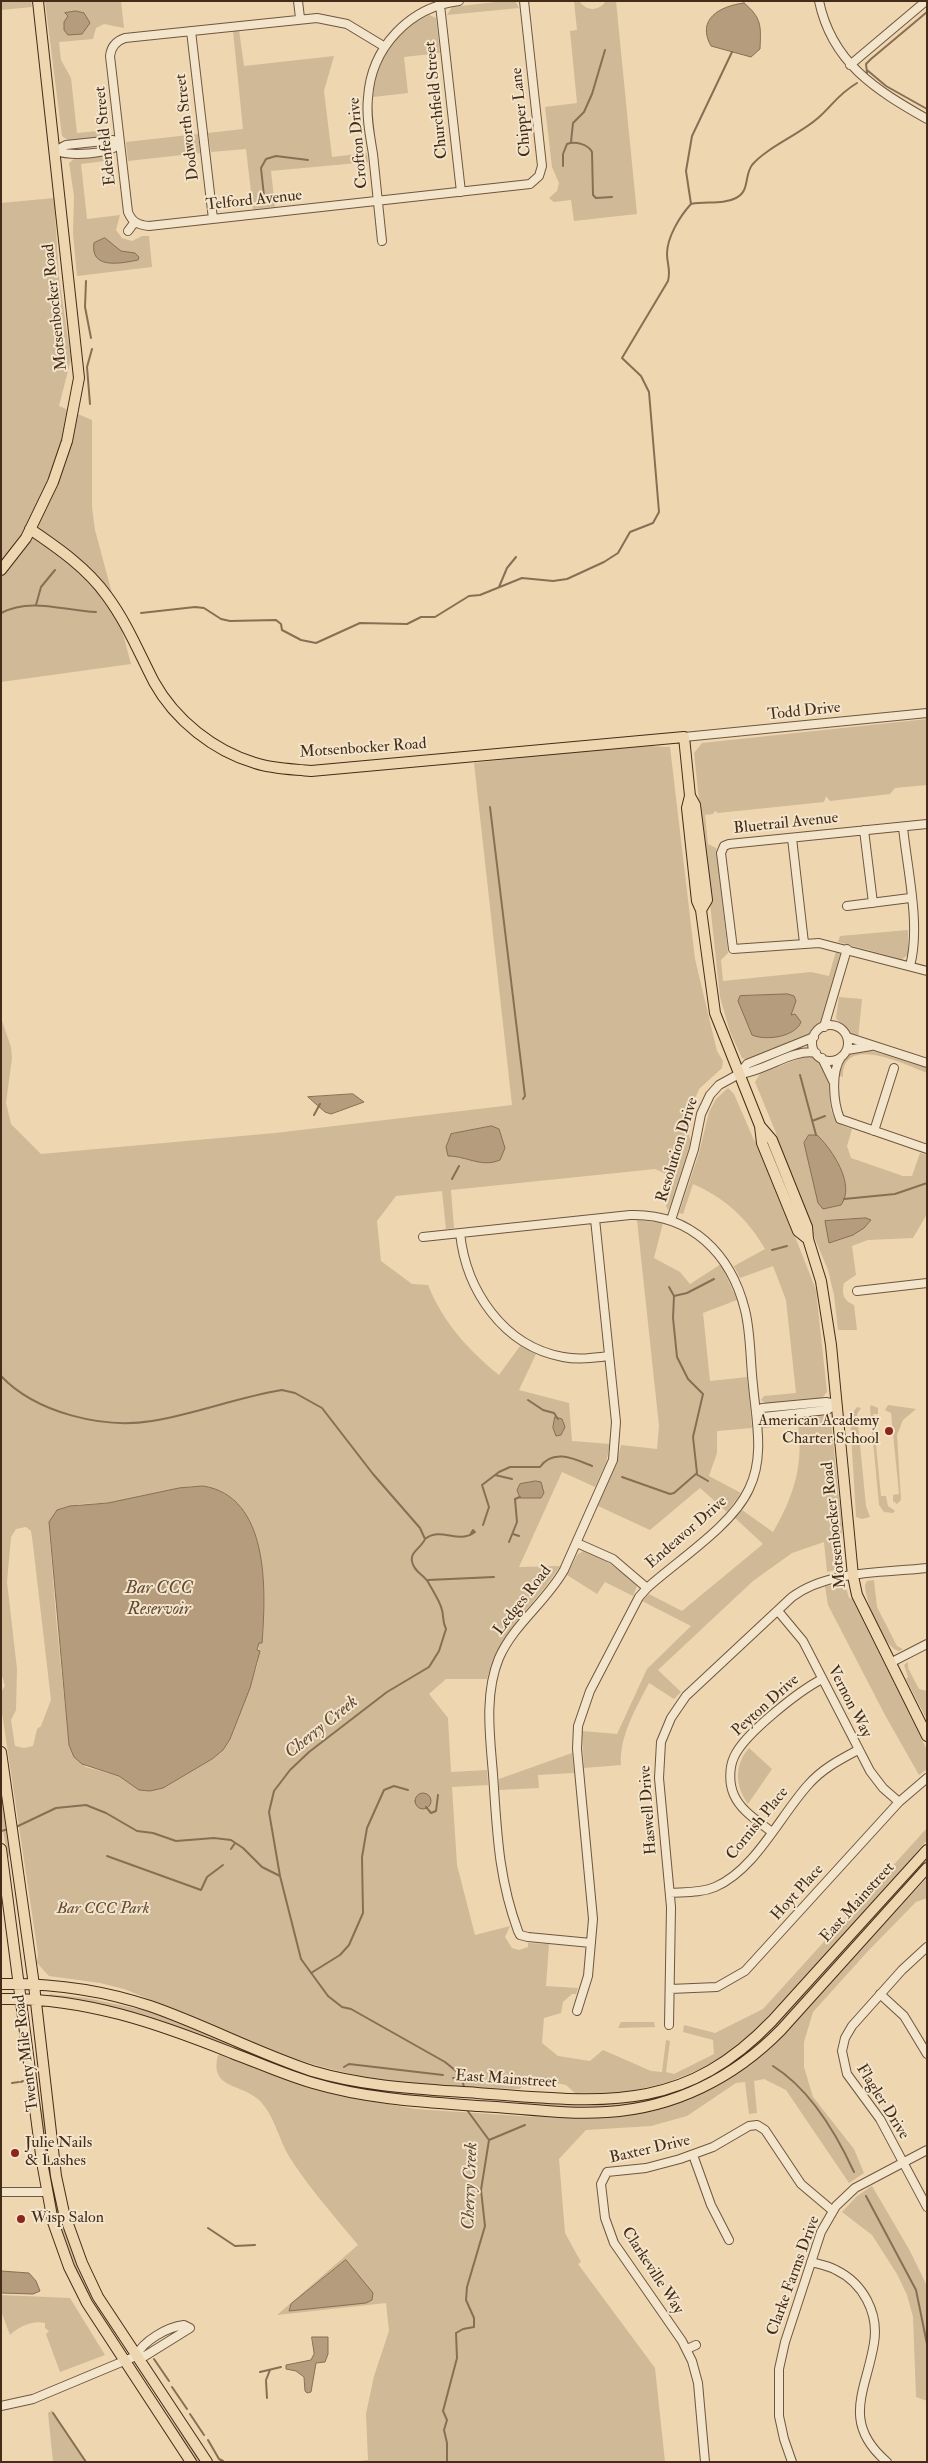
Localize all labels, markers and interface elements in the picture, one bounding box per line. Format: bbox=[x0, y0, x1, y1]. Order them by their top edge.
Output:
street label: Churchfield Street bbox=[421, 40, 453, 160]
street label: Chipper Lane bbox=[508, 66, 536, 158]
street label: Dodworth Street bbox=[172, 72, 204, 182]
street label: Edenfeld Street bbox=[91, 85, 121, 187]
street label: Crofton Drive bbox=[345, 97, 373, 189]
street label: Telford Avenue bbox=[205, 186, 303, 216]
street label: Motsenbocker Road bbox=[40, 243, 72, 371]
street label: Todd Drive bbox=[767, 699, 841, 725]
street label: Motsenbocker Road bbox=[299, 735, 427, 763]
street label: Bluetrail Avenue bbox=[733, 809, 839, 839]
street label: Resolution Drive bbox=[653, 1095, 703, 1205]
place label: American Academy Charter School bbox=[758, 1412, 879, 1450]
marker: American Academy Charter School bbox=[883, 1425, 895, 1437]
street label: Motsenbocker Road bbox=[819, 1461, 851, 1589]
street label: Endeavor Drive bbox=[643, 1493, 731, 1573]
street label: Ledges Road bbox=[490, 1562, 556, 1640]
water label: Bar CCC Reservoir bbox=[125, 1578, 193, 1620]
street label: Vernon Way bbox=[823, 1663, 875, 1741]
street label: Peyton Drive bbox=[728, 1671, 804, 1741]
water label: Cherry Creek bbox=[281, 1692, 363, 1764]
street label: Haswell Drive bbox=[636, 1765, 662, 1855]
street label: Cornish Place bbox=[723, 1784, 793, 1864]
street label: East Mainstreet bbox=[817, 1859, 899, 1947]
street label: Hoyt Place bbox=[768, 1861, 828, 1925]
park label: Bar CCC Park bbox=[57, 1900, 149, 1920]
street label: Twenty Mile Road bbox=[10, 1993, 44, 2113]
street label: Flagler Drive bbox=[851, 2061, 913, 2143]
street label: East Mainstreet bbox=[455, 2067, 557, 2093]
street label: Baxter Drive bbox=[608, 2131, 692, 2169]
place label: Julie Nails & Lashes bbox=[25, 2134, 92, 2172]
water label: Cherry Creek bbox=[459, 2142, 483, 2230]
marker: Julie Nails & Lashes bbox=[9, 2147, 21, 2159]
place label: Wisp Salon bbox=[31, 2209, 104, 2229]
marker: Wisp Salon bbox=[15, 2213, 27, 2225]
street label: Clarke Farms Drive bbox=[763, 2214, 825, 2338]
street label: Clarkeville Way bbox=[617, 2224, 687, 2318]

